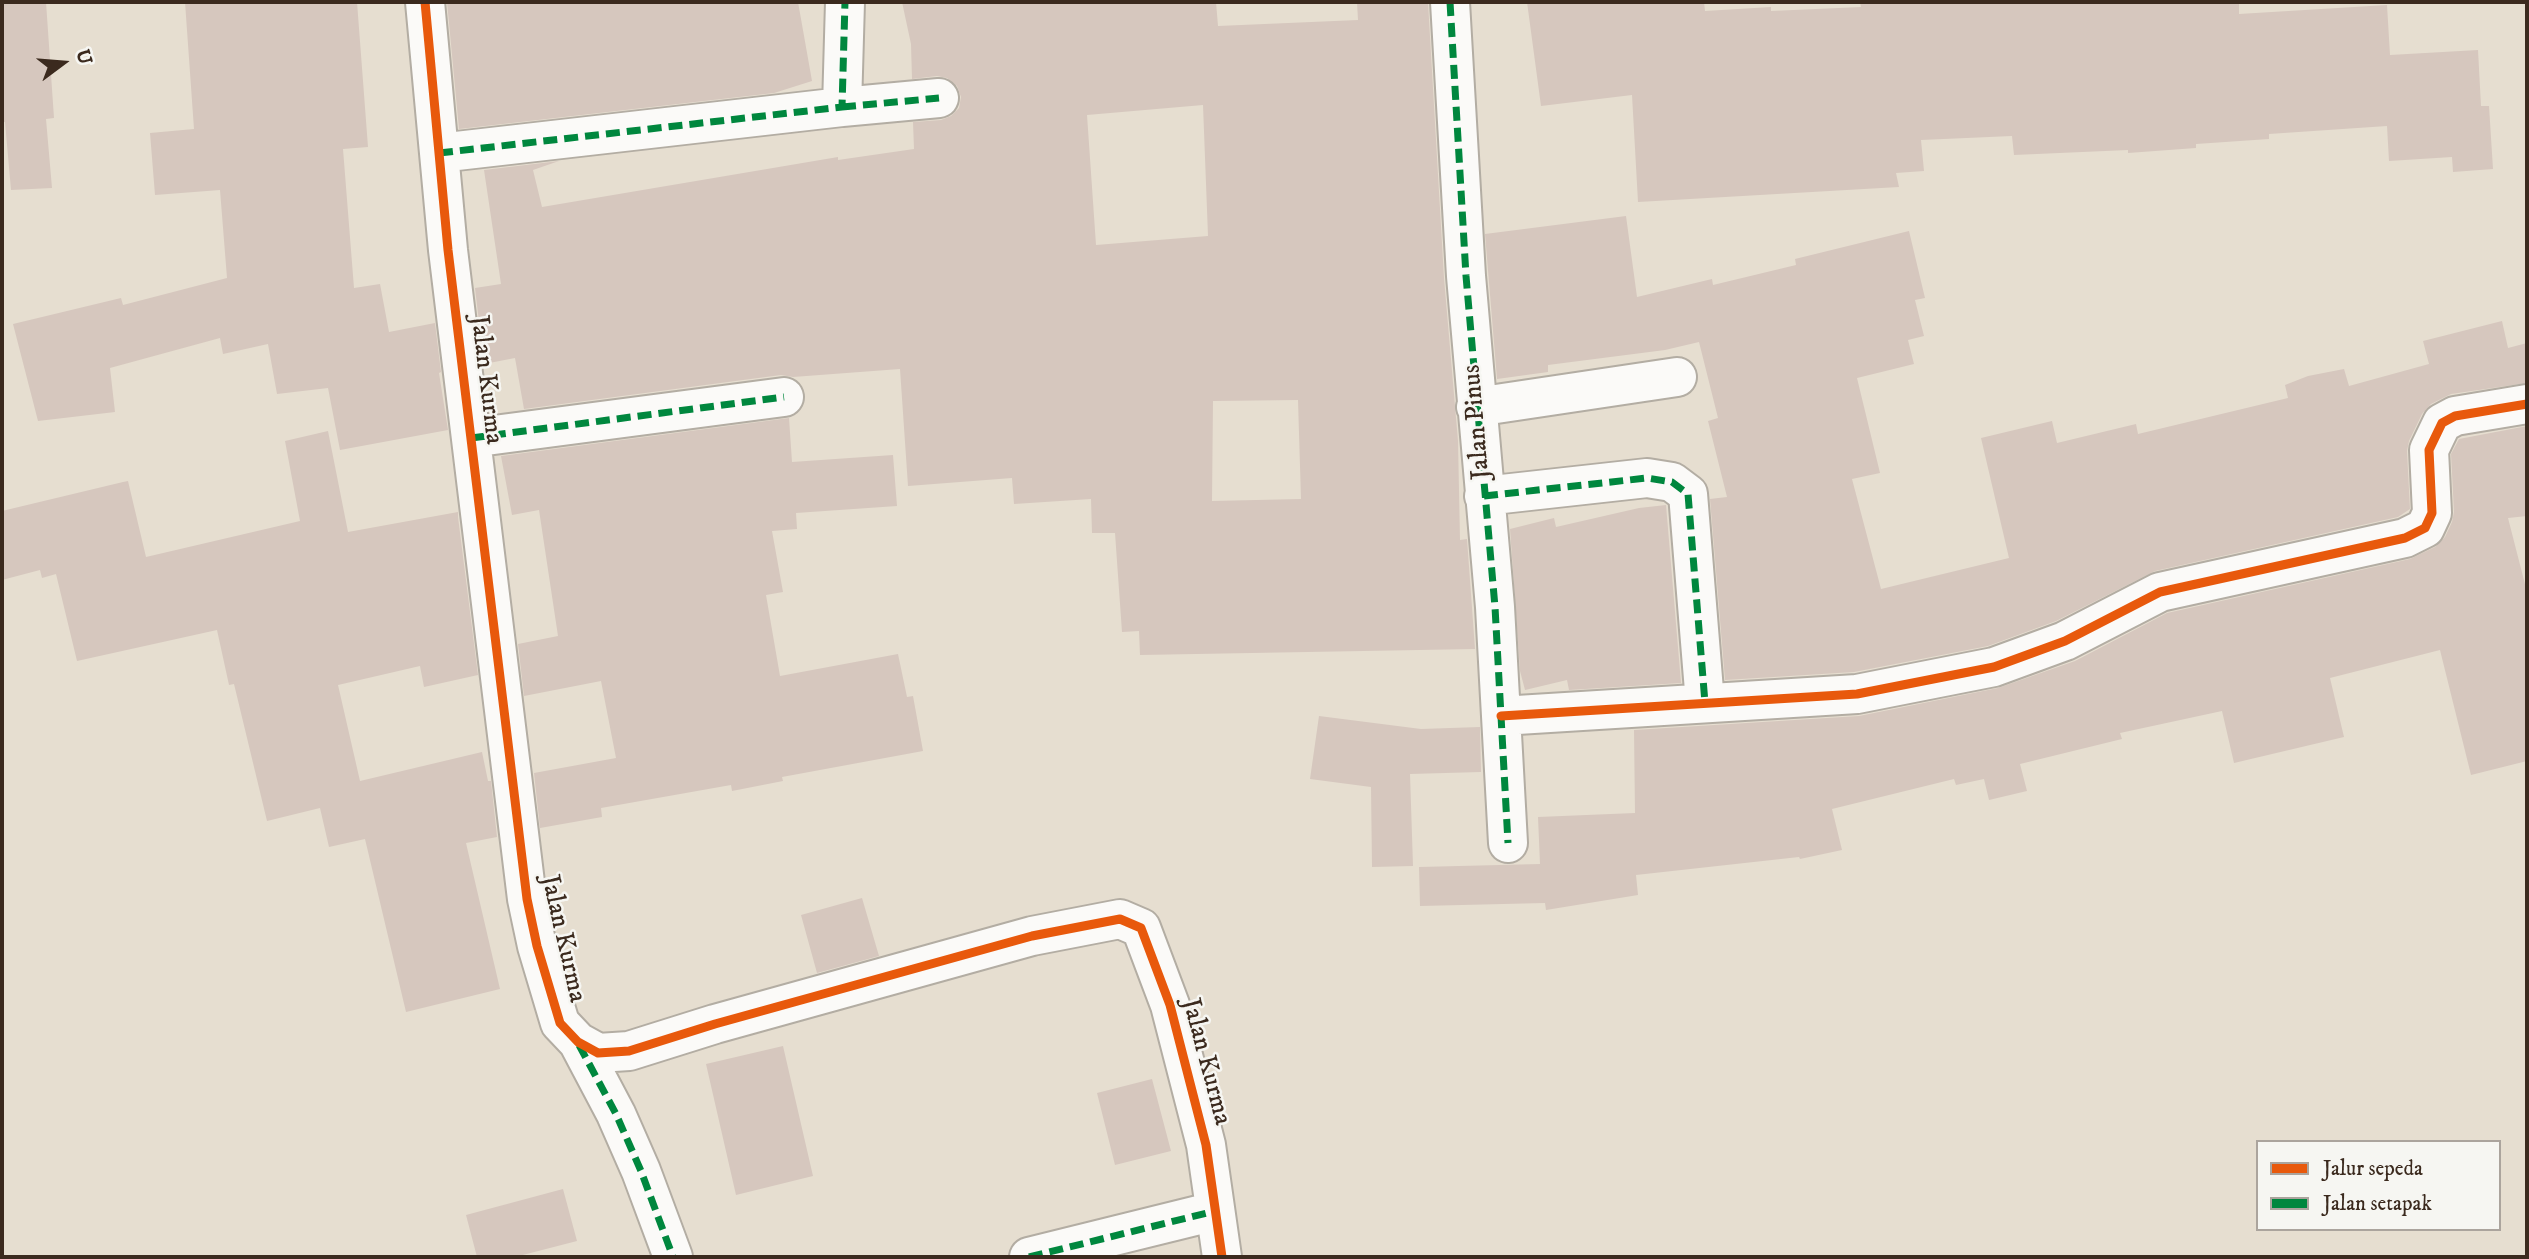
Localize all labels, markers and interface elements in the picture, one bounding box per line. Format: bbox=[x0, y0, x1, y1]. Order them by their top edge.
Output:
north arrow bbox=[28, 28, 98, 98]
text: U bbox=[71, 47, 97, 67]
street label: Jalan Kurma bbox=[462, 314, 508, 446]
street label: Jalan Pinus bbox=[1457, 363, 1499, 481]
street label: Jalan Kurma bbox=[532, 872, 592, 1006]
street label: Jalan Kurma bbox=[1173, 995, 1237, 1129]
legend bbox=[2256, 1140, 2501, 1231]
text: Jalur sepeda bbox=[2323, 1156, 2423, 1182]
text: Jalan setapak bbox=[2323, 1191, 2432, 1217]

